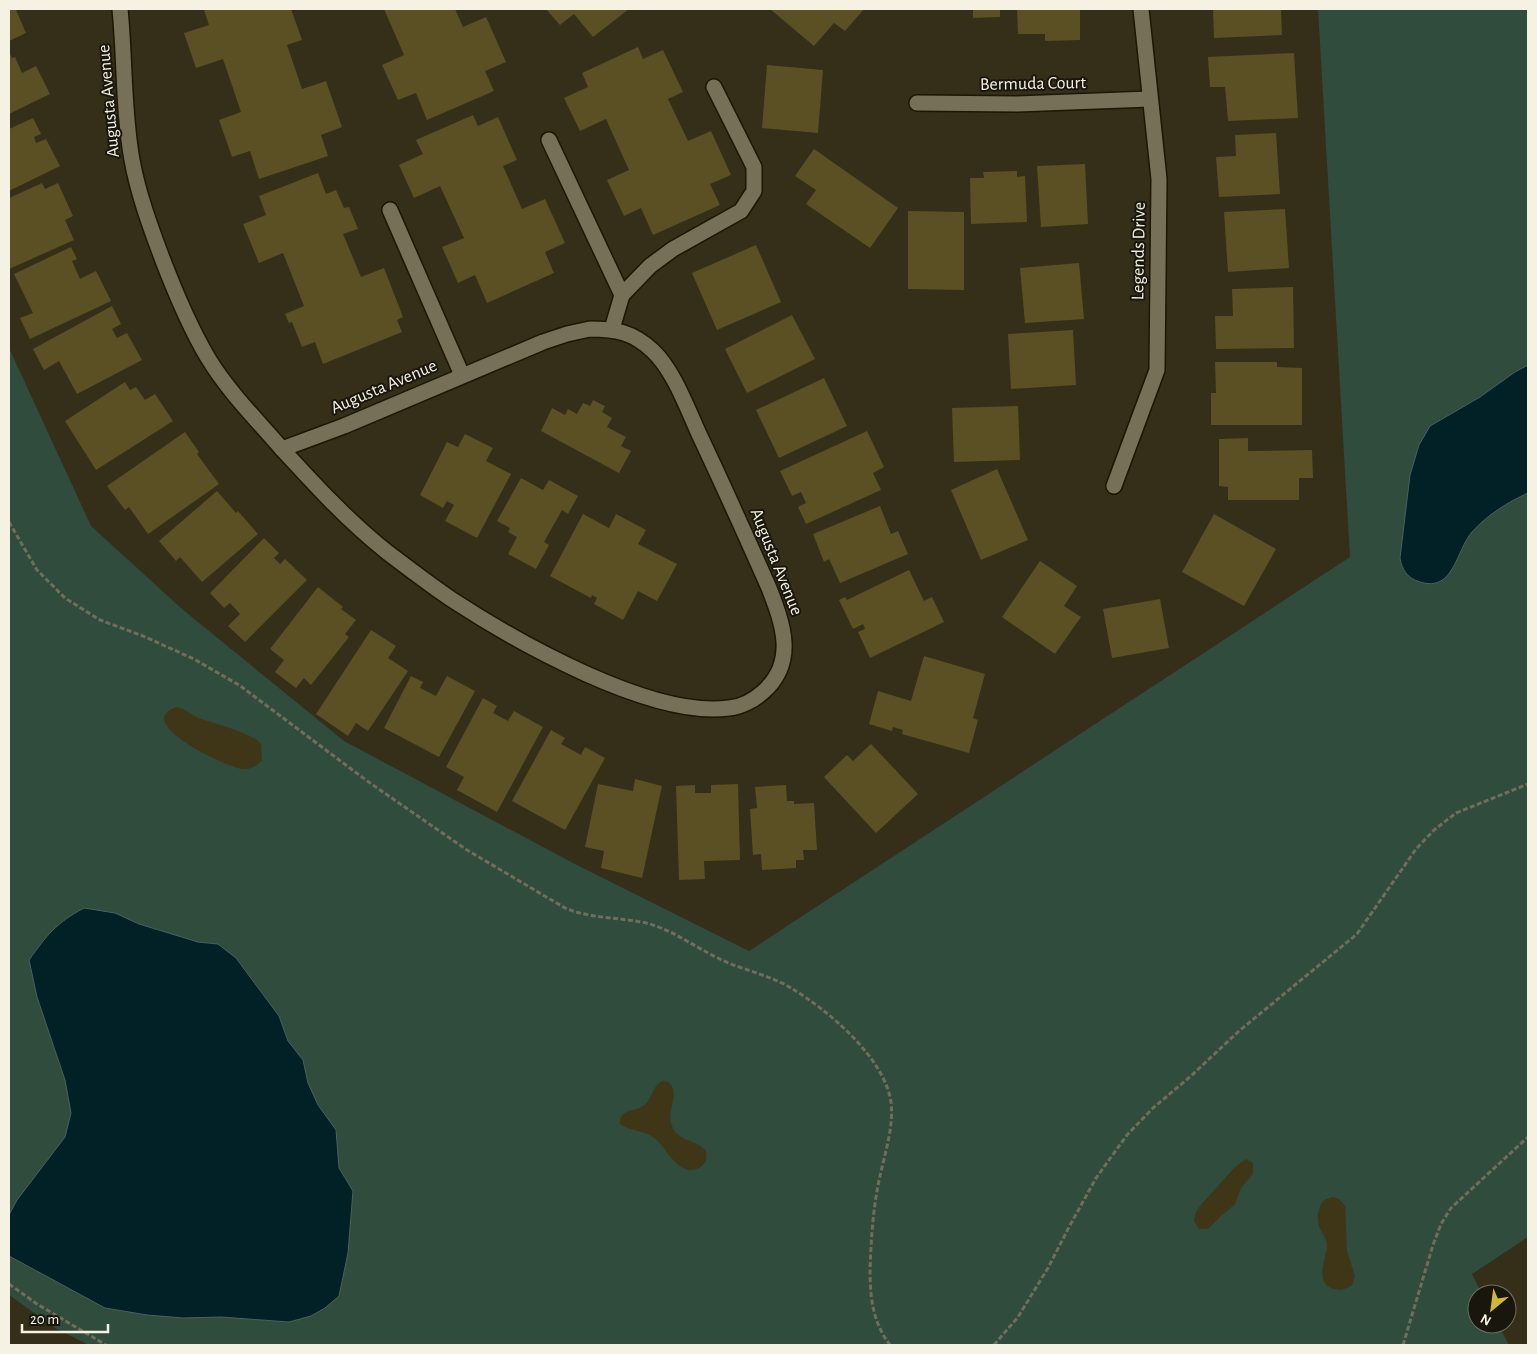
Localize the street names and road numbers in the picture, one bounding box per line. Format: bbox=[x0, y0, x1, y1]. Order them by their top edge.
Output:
street label: Augusta Avenue bbox=[95, 44, 123, 158]
street label: Bermuda Court bbox=[980, 74, 1086, 94]
street label: Legends Drive bbox=[1129, 202, 1149, 300]
street label: Augusta Avenue bbox=[328, 357, 440, 417]
street label: Augusta Avenue bbox=[746, 506, 806, 618]

